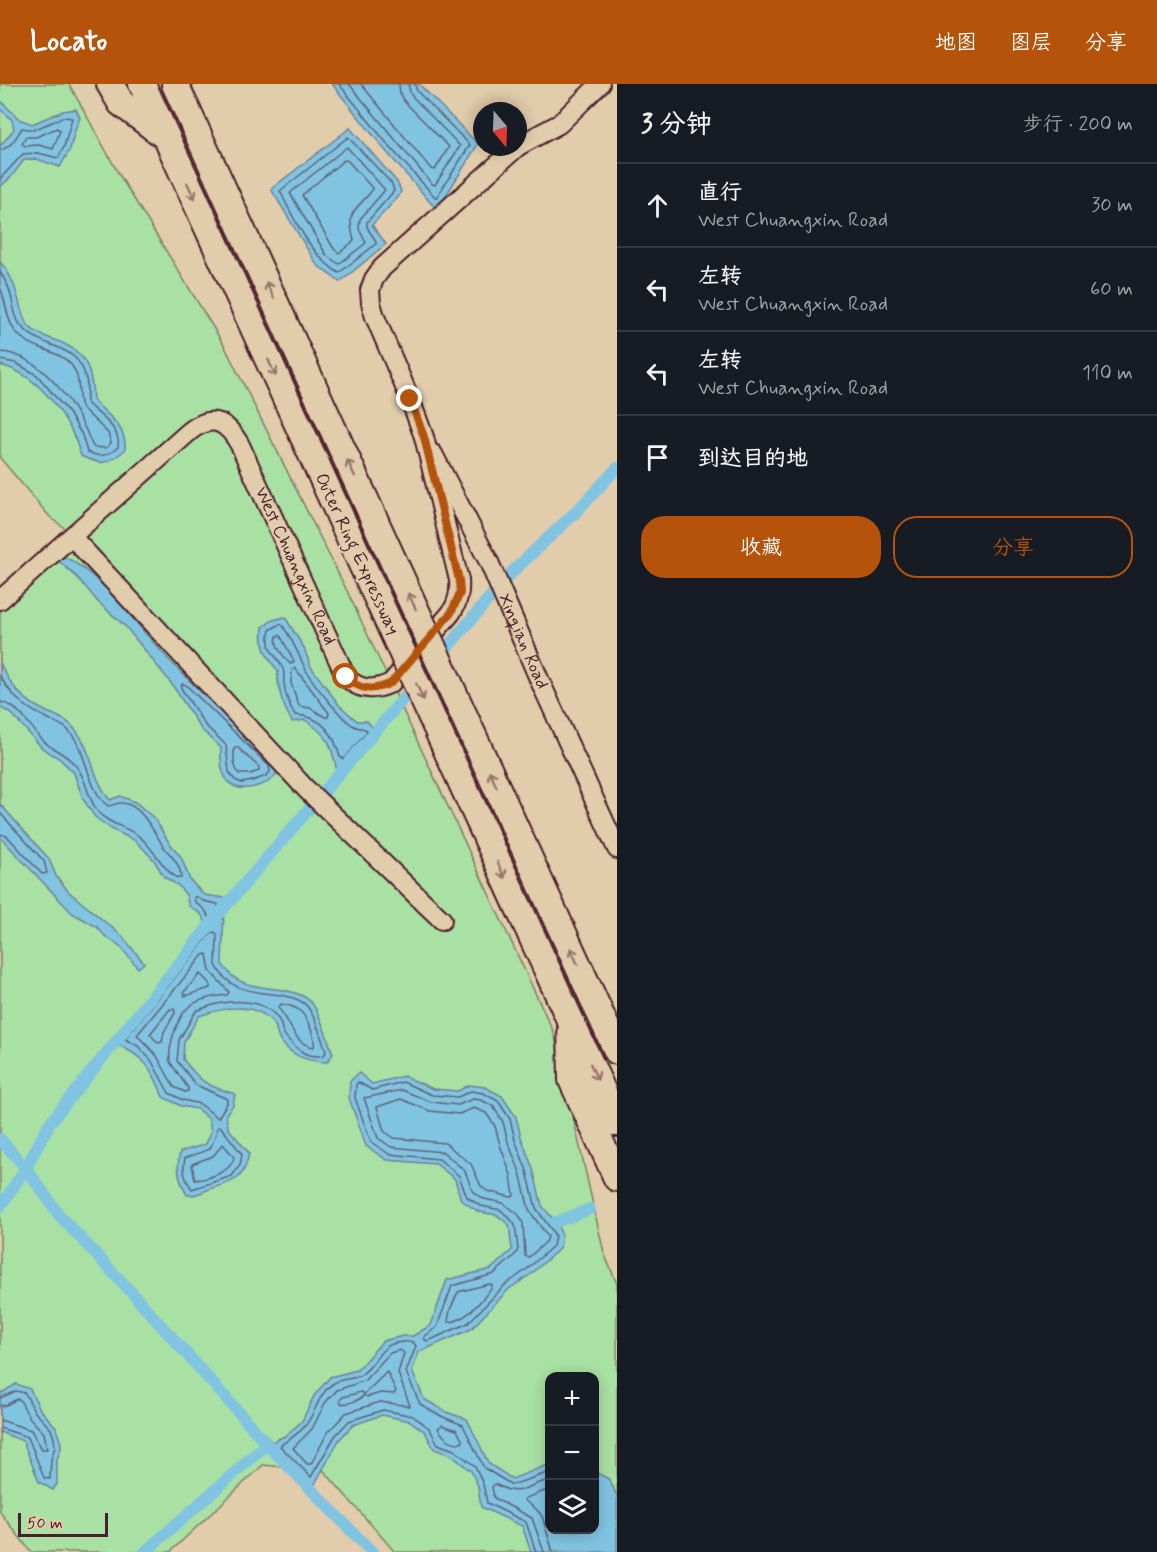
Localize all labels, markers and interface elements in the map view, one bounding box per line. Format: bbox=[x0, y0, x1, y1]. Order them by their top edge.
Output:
text: Locato bbox=[30, 24, 107, 61]
text: 地图 bbox=[935, 29, 977, 57]
text: 图层 bbox=[1010, 29, 1052, 57]
text: 分享 bbox=[1085, 29, 1127, 57]
north arrow bbox=[473, 102, 527, 156]
text: 3 分钟 bbox=[641, 108, 712, 142]
text: 步行 · 200 m bbox=[1023, 111, 1133, 138]
text: 直行 bbox=[698, 179, 742, 207]
one-way arrow bbox=[186, 181, 197, 199]
icon: ahead bbox=[641, 189, 674, 222]
text: 30 m bbox=[1091, 192, 1133, 219]
text: West Chuangxin Road bbox=[698, 207, 888, 234]
text: 左转 bbox=[698, 263, 742, 291]
icon: left bbox=[641, 273, 674, 306]
text: 60 m bbox=[1090, 276, 1133, 303]
one-way arrow bbox=[263, 282, 275, 300]
text: West Chuangxin Road bbox=[698, 291, 888, 318]
text: 左转 bbox=[698, 347, 742, 375]
icon: left bbox=[641, 357, 674, 390]
one-way arrow bbox=[267, 359, 279, 377]
text: 110 m bbox=[1082, 360, 1133, 387]
text: West Chuangxin Road bbox=[698, 375, 888, 402]
route end bbox=[396, 385, 422, 411]
icon: arrive bbox=[641, 441, 674, 474]
text: 到达目的地 bbox=[698, 445, 808, 473]
one-way arrow bbox=[344, 459, 356, 477]
street label: Outer Ring Expressway bbox=[307, 469, 405, 640]
street label: West Chuangxin Road bbox=[249, 483, 342, 649]
button: 收藏 bbox=[641, 516, 881, 578]
button: 分享 bbox=[893, 516, 1133, 578]
street label: Xinqian Road bbox=[492, 590, 554, 693]
one-way arrow bbox=[405, 593, 417, 611]
route start bbox=[332, 663, 358, 689]
one-way arrow bbox=[415, 683, 427, 701]
one-way arrow bbox=[486, 770, 498, 788]
one-way arrow bbox=[496, 860, 508, 878]
one-way arrow bbox=[567, 948, 579, 966]
one-way arrow bbox=[589, 1063, 600, 1081]
map controls bbox=[545, 1372, 599, 1534]
button: + bbox=[545, 1372, 599, 1426]
button: − bbox=[545, 1426, 599, 1480]
button: layers bbox=[545, 1480, 599, 1534]
scale bar bbox=[18, 1510, 108, 1538]
text: 50 m bbox=[27, 1513, 63, 1534]

